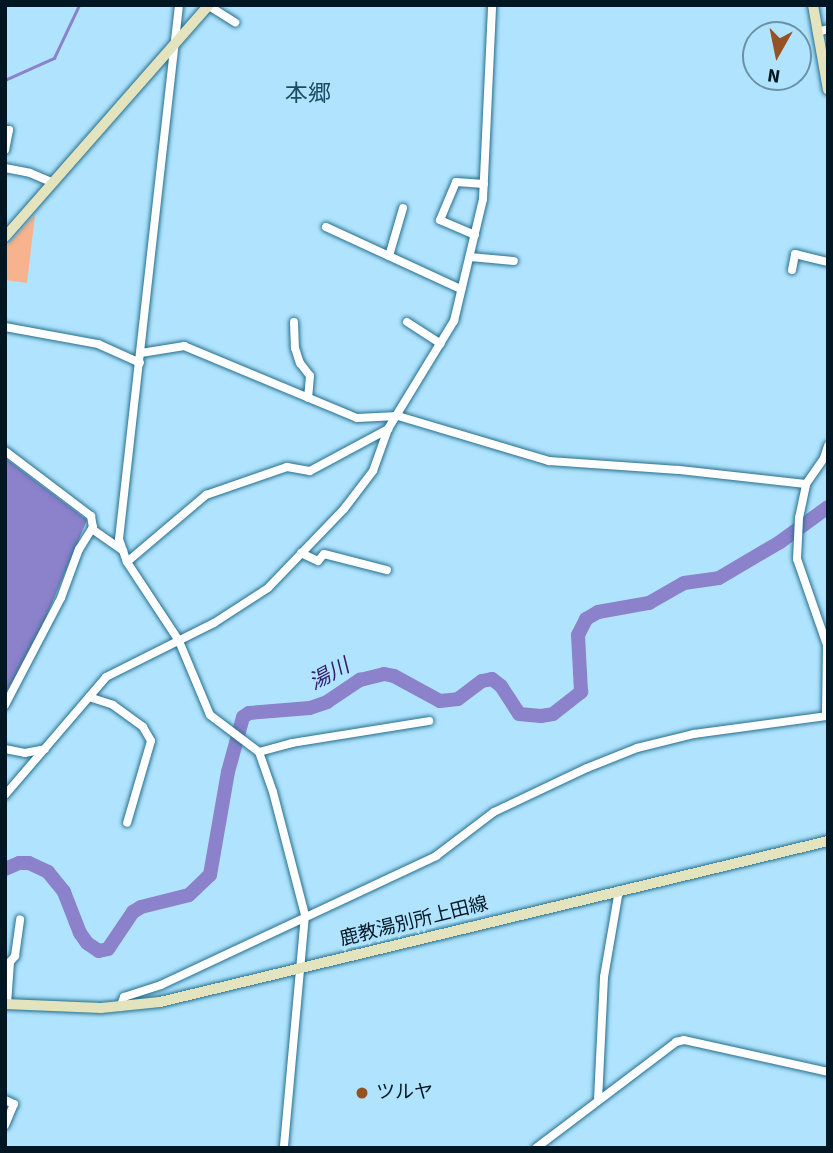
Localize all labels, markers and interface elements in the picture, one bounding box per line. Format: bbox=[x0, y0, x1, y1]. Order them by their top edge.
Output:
north arrow bbox=[742, 21, 812, 91]
text: N bbox=[766, 61, 782, 90]
district label: 本郷 bbox=[285, 80, 331, 108]
water label: 湯川 bbox=[305, 653, 353, 695]
street label: 鹿教湯別所上田線 bbox=[337, 893, 491, 951]
place label: ツルヤ bbox=[376, 1082, 433, 1104]
marker: ツルヤ bbox=[354, 1085, 370, 1101]

